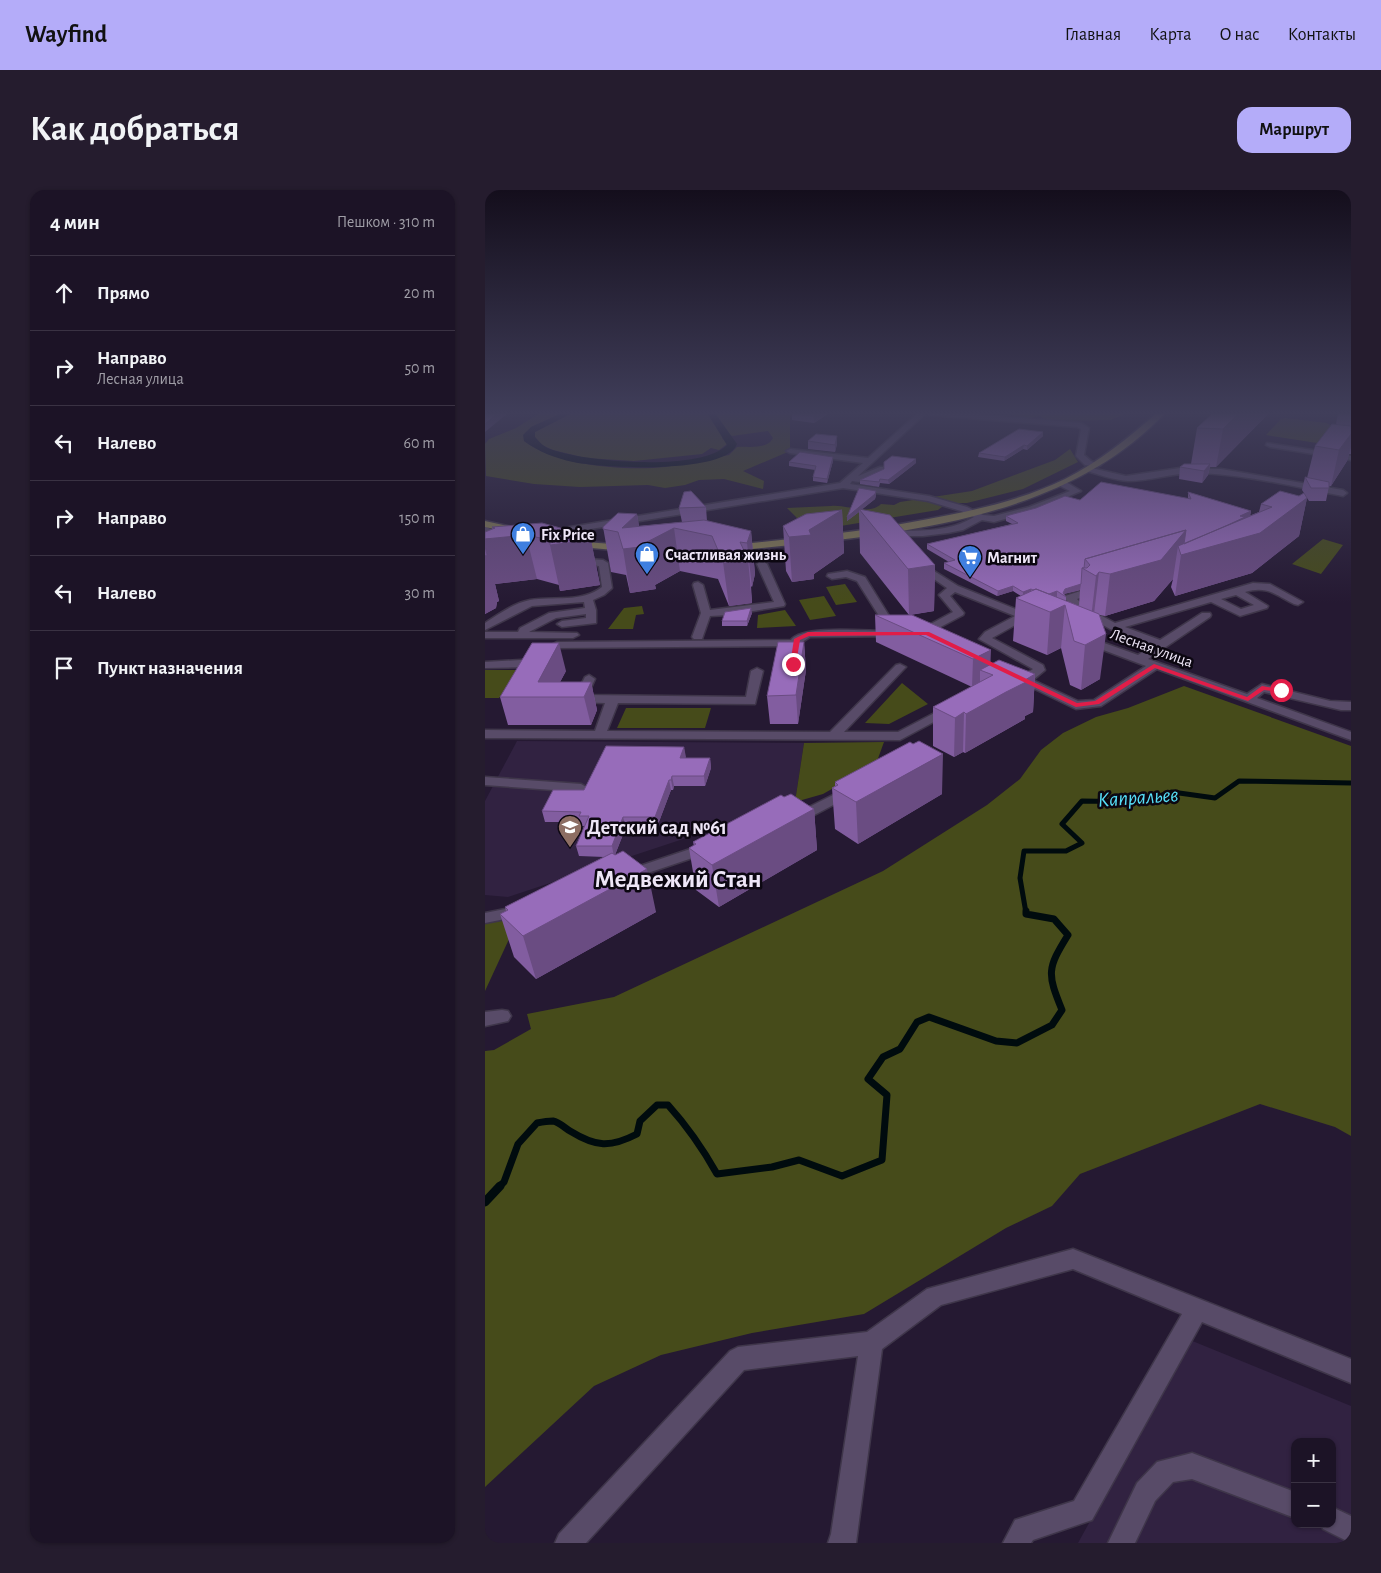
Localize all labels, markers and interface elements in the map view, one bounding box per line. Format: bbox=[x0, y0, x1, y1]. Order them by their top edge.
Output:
text: Wayfind bbox=[25, 23, 107, 47]
text: Главная bbox=[1065, 26, 1121, 44]
text: Карта bbox=[1149, 26, 1191, 44]
text: О нас bbox=[1219, 26, 1260, 44]
text: Контакты bbox=[1288, 26, 1356, 44]
button: Маршрут bbox=[1237, 107, 1351, 153]
text: Как добраться bbox=[30, 112, 239, 147]
text: 4 мин bbox=[50, 212, 100, 233]
text: Пешком · 310 m bbox=[337, 214, 435, 230]
icon: ahead bbox=[50, 279, 78, 307]
text: Прямо bbox=[97, 284, 150, 303]
text: 20 m bbox=[404, 285, 435, 301]
text: Направо bbox=[97, 349, 167, 368]
icon: right bbox=[50, 354, 78, 382]
text: 50 m bbox=[404, 360, 435, 376]
text: Лесная улица bbox=[97, 371, 184, 387]
icon: left bbox=[50, 429, 78, 457]
text: Налево bbox=[97, 434, 156, 453]
text: 60 m bbox=[404, 435, 435, 451]
icon: right bbox=[50, 504, 78, 532]
text: Направо bbox=[97, 509, 167, 528]
text: 150 m bbox=[399, 510, 435, 526]
shop icon: Fix Price bbox=[510, 521, 536, 555]
place label: Fix Price bbox=[541, 527, 595, 543]
shop icon: Счастливая жизнь bbox=[634, 541, 660, 575]
supermarket icon: Магнит bbox=[957, 544, 983, 578]
place label: Счастливая жизнь bbox=[665, 547, 787, 563]
place label: Магнит bbox=[987, 550, 1038, 566]
icon: left bbox=[50, 579, 78, 607]
text: Налево bbox=[97, 584, 156, 603]
text: 30 m bbox=[405, 585, 435, 601]
street label: Лесная улица bbox=[1108, 626, 1195, 671]
route end bbox=[782, 653, 805, 676]
icon: arrive bbox=[50, 654, 78, 682]
text: Пункт назначения bbox=[97, 659, 243, 678]
route start bbox=[1270, 679, 1293, 702]
water label: Капральев bbox=[1097, 784, 1179, 812]
school or university icon: Детский сад №61 bbox=[557, 814, 583, 848]
place label: Детский сад №61 bbox=[587, 818, 727, 838]
district label: Медвежий Стан bbox=[595, 867, 761, 892]
map controls bbox=[1291, 1438, 1336, 1528]
button: + bbox=[1291, 1438, 1336, 1483]
button: − bbox=[1291, 1483, 1336, 1528]

